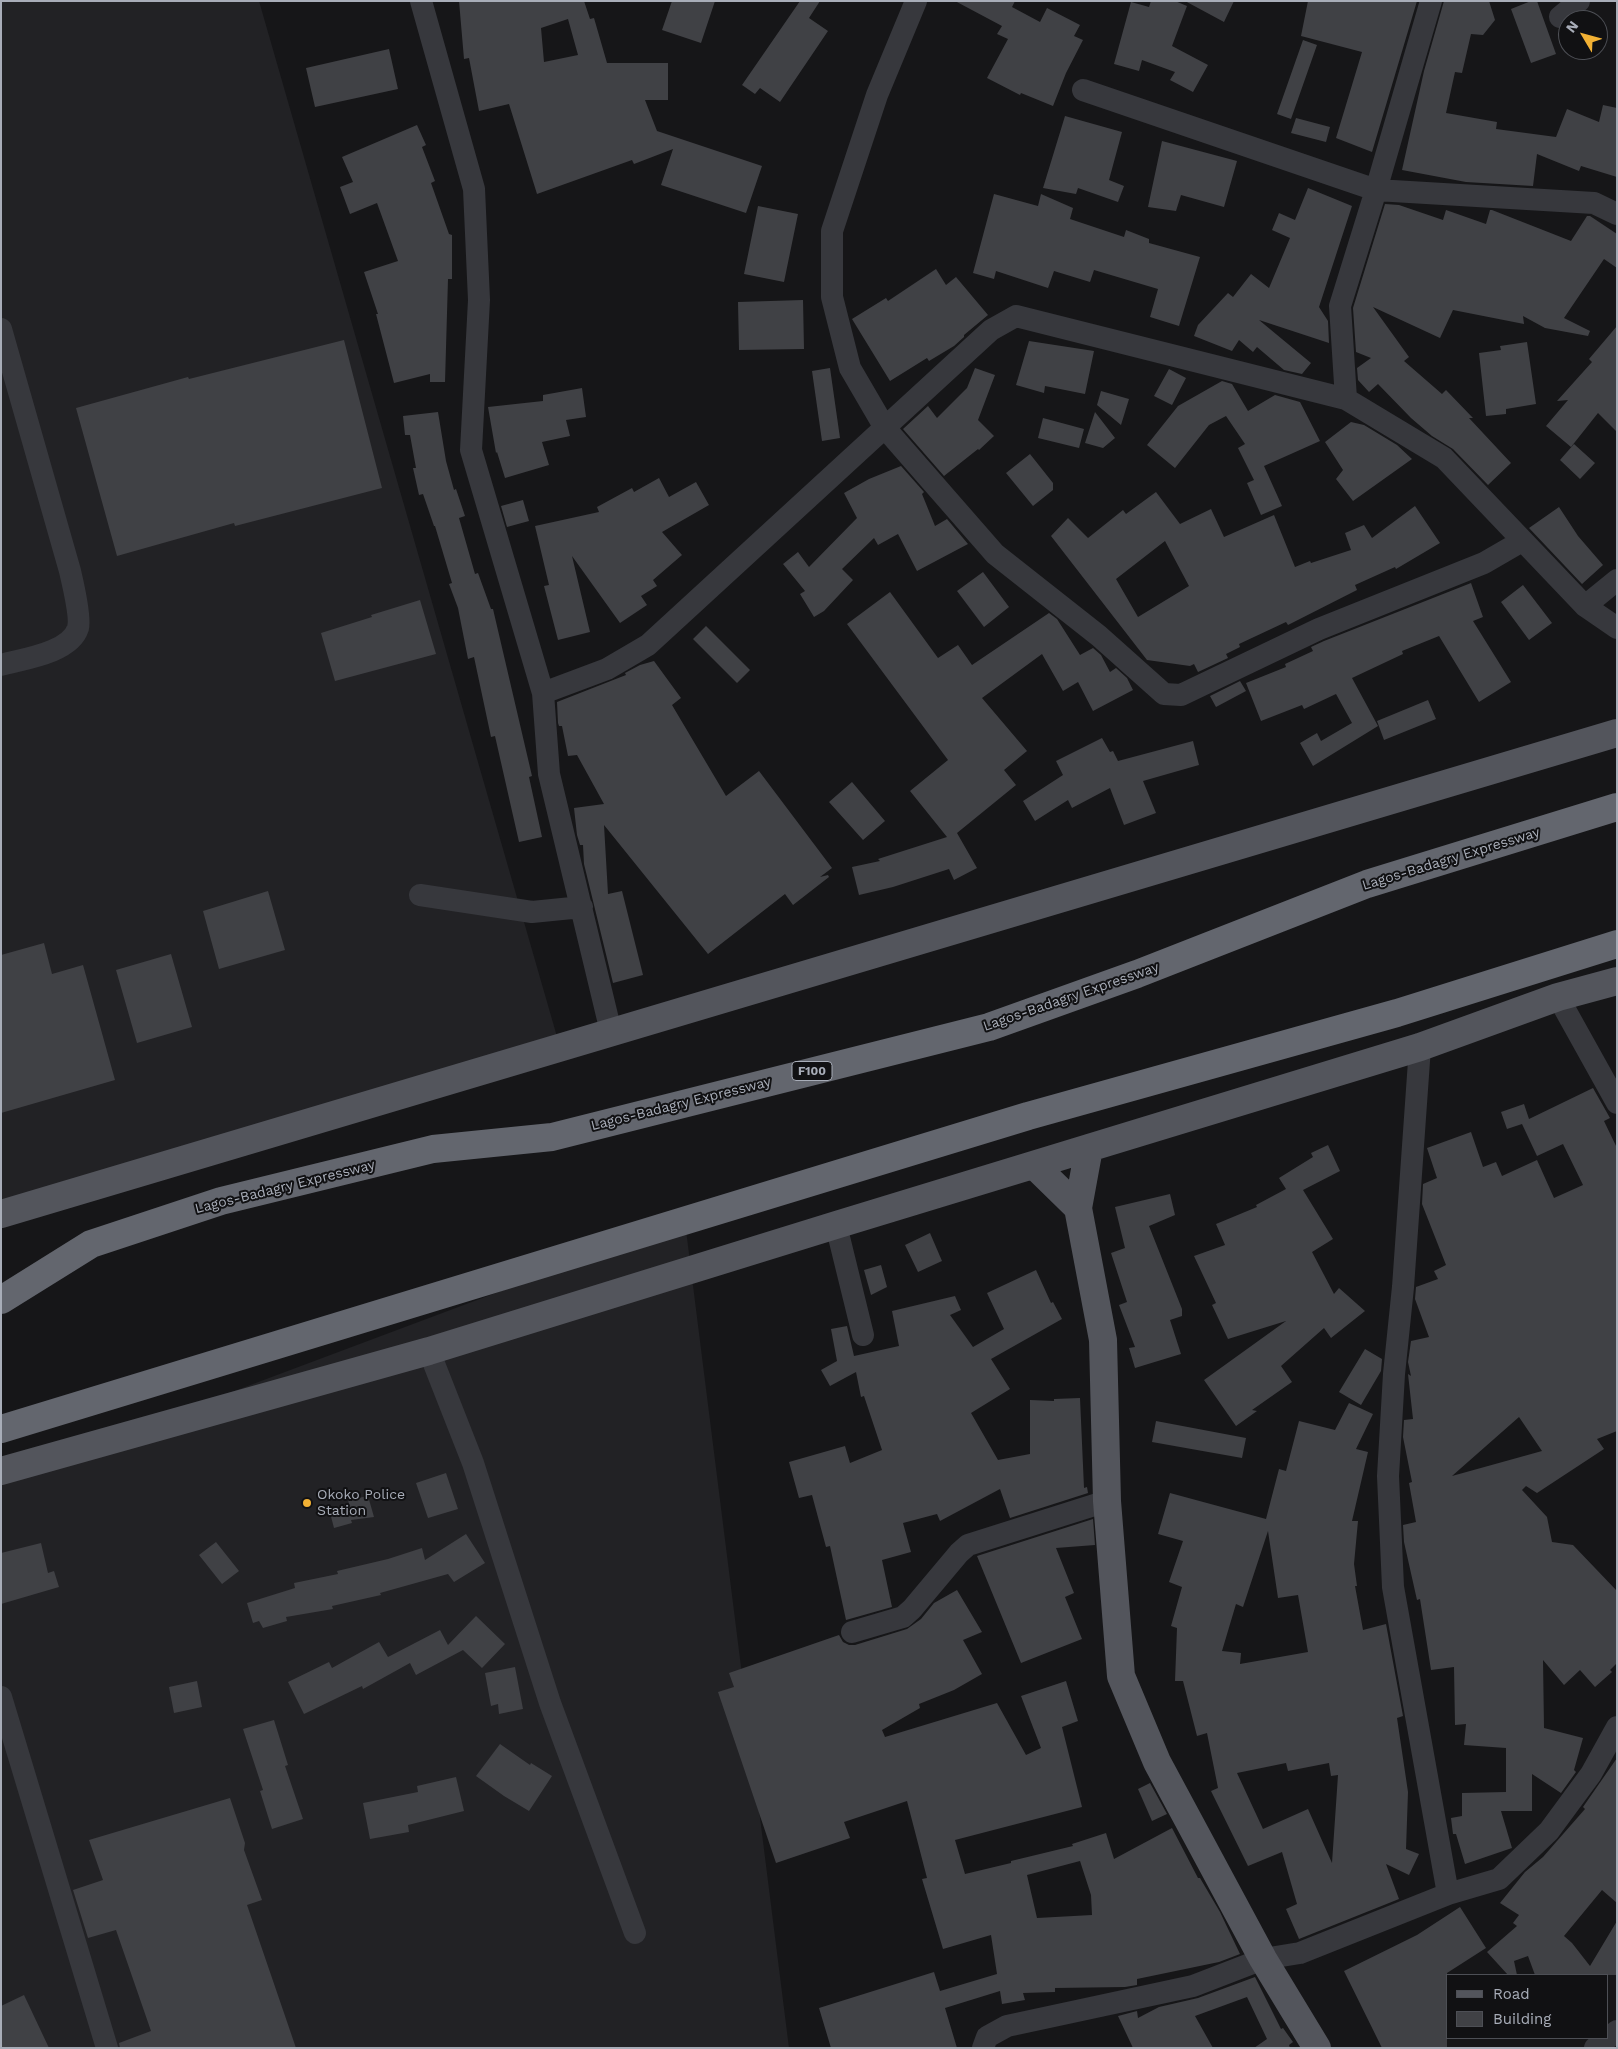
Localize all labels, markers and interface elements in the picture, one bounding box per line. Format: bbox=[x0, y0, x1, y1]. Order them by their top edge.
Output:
north arrow bbox=[1558, 10, 1608, 60]
text: N bbox=[1562, 18, 1581, 36]
street label: Lagos-Badagry Expressway bbox=[1360, 824, 1542, 894]
street label: Lagos-Badagry Expressway bbox=[981, 959, 1161, 1035]
road number: F100 bbox=[792, 1062, 832, 1080]
street label: Lagos-Badagry Expressway bbox=[589, 1073, 773, 1135]
street label: Lagos-Badagry Expressway bbox=[193, 1156, 377, 1218]
place label: Okoko Police Station bbox=[317, 1487, 405, 1520]
marker: Okoko Police Station bbox=[301, 1497, 313, 1509]
legend bbox=[1446, 1974, 1608, 2039]
text: Road bbox=[1493, 1985, 1530, 2003]
text: Building bbox=[1493, 2010, 1551, 2028]

